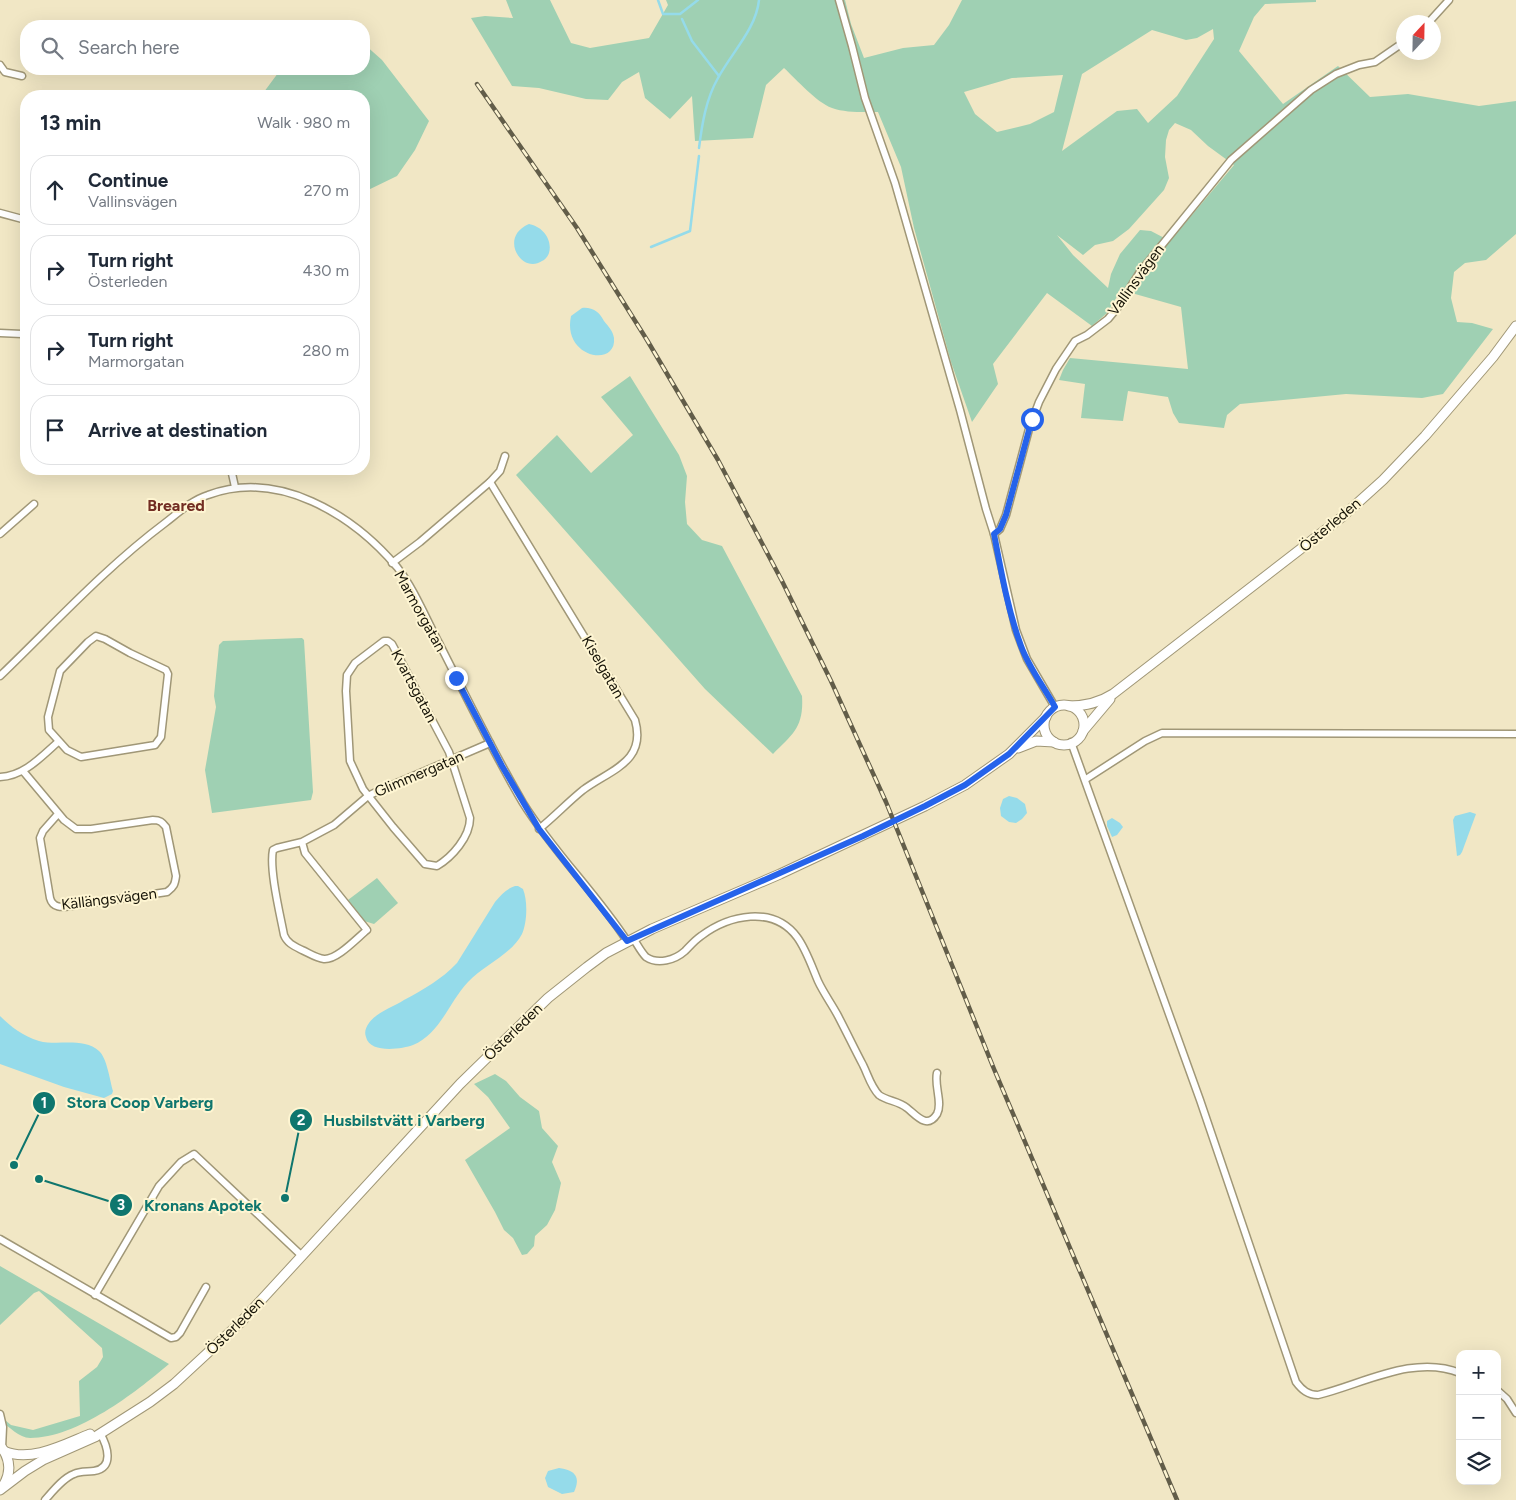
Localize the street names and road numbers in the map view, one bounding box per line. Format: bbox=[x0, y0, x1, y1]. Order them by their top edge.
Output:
street label: Vallinsvägen bbox=[1104, 241, 1168, 319]
street label: Österleden bbox=[1296, 494, 1364, 556]
street label: Marmorgatan bbox=[390, 567, 450, 655]
street label: Kiselgatan bbox=[578, 633, 628, 701]
street label: Kvartsgatan bbox=[387, 646, 441, 726]
street label: Glimmergatan bbox=[372, 747, 466, 801]
street label: Källängsvägen bbox=[60, 884, 158, 914]
street label: Österleden bbox=[480, 1000, 546, 1064]
street label: Österleden bbox=[202, 1293, 268, 1359]

